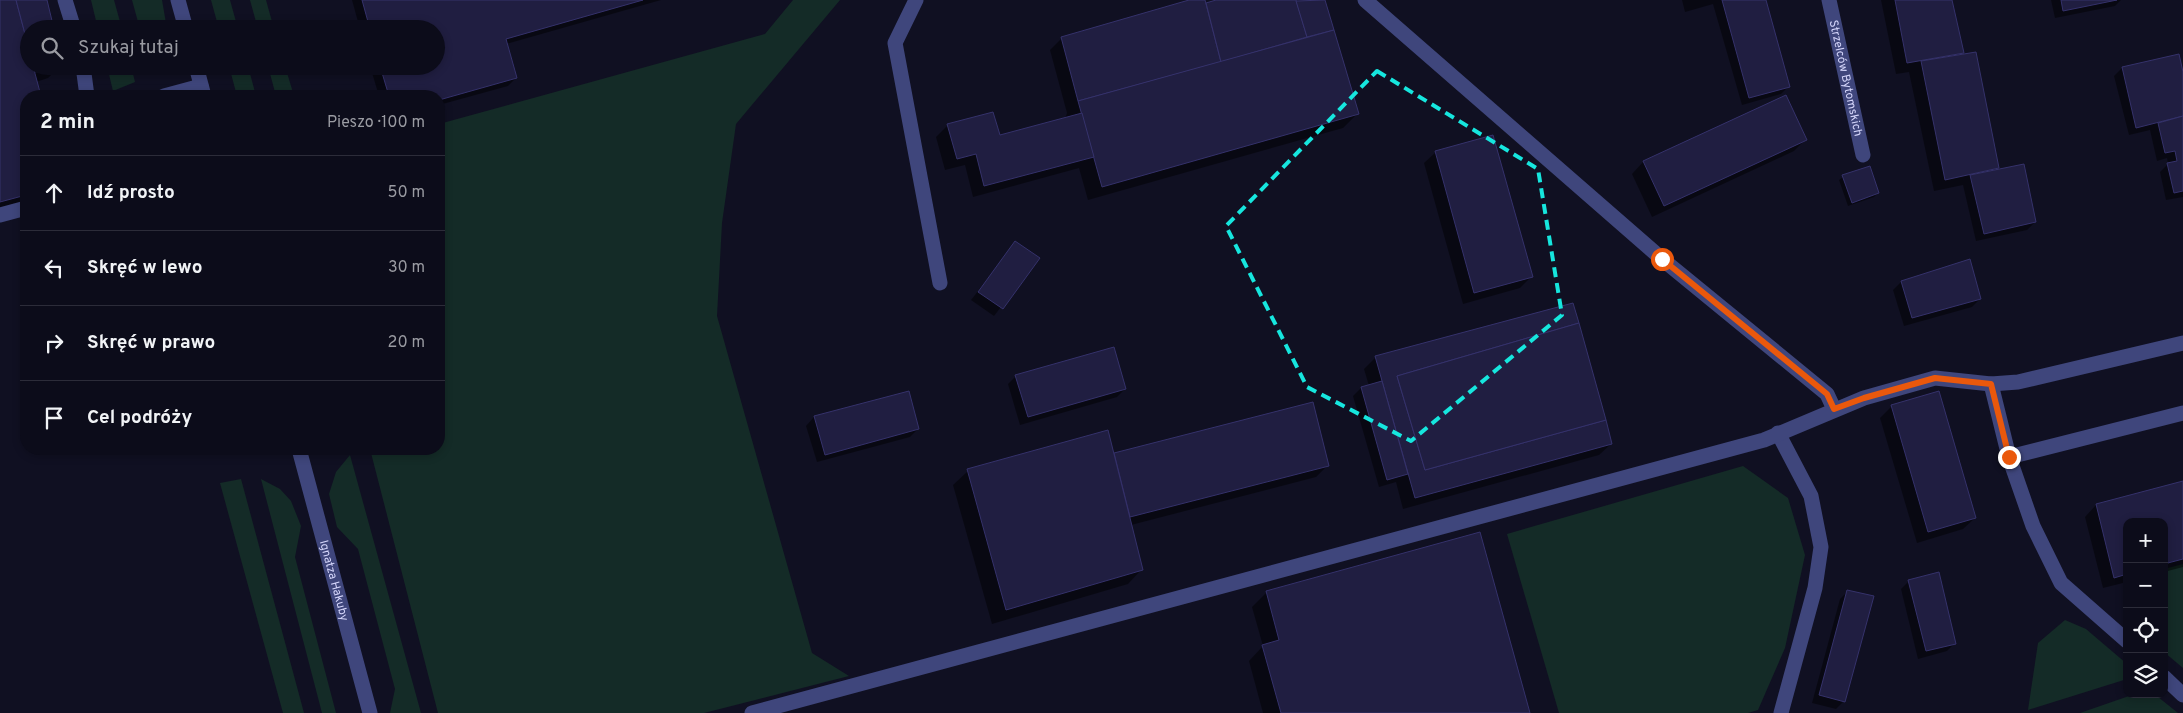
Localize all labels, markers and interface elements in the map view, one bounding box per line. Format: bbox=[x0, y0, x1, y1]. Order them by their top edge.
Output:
street label: Strzelców Bytomskich bbox=[1825, 19, 1866, 138]
search box bbox=[20, 20, 445, 75]
icon: search bbox=[38, 34, 66, 62]
text: Szukaj tutaj bbox=[78, 36, 179, 60]
text: 2 min bbox=[40, 109, 95, 136]
text: Pieszo · 100 m bbox=[327, 113, 425, 133]
icon: ahead bbox=[40, 179, 68, 207]
text: Idź prosto bbox=[87, 181, 175, 205]
text: 50 m bbox=[388, 183, 425, 203]
route start bbox=[1651, 248, 1674, 271]
icon: left bbox=[40, 254, 68, 282]
text: Skręć w lewo bbox=[87, 256, 202, 280]
text: 30 m bbox=[388, 258, 425, 278]
icon: right bbox=[40, 329, 68, 357]
text: Skręć w prawo bbox=[87, 331, 215, 355]
text: 20 m bbox=[388, 333, 425, 353]
icon: arrive bbox=[40, 404, 68, 432]
text: Cel podróży bbox=[87, 406, 192, 430]
route end bbox=[1998, 446, 2021, 469]
map controls bbox=[2123, 518, 2168, 698]
button: + bbox=[2123, 518, 2168, 563]
street label: Ignatza Hakuby bbox=[315, 538, 352, 623]
button: − bbox=[2123, 563, 2168, 608]
button: locate bbox=[2123, 608, 2168, 653]
button: layers bbox=[2123, 653, 2168, 698]

